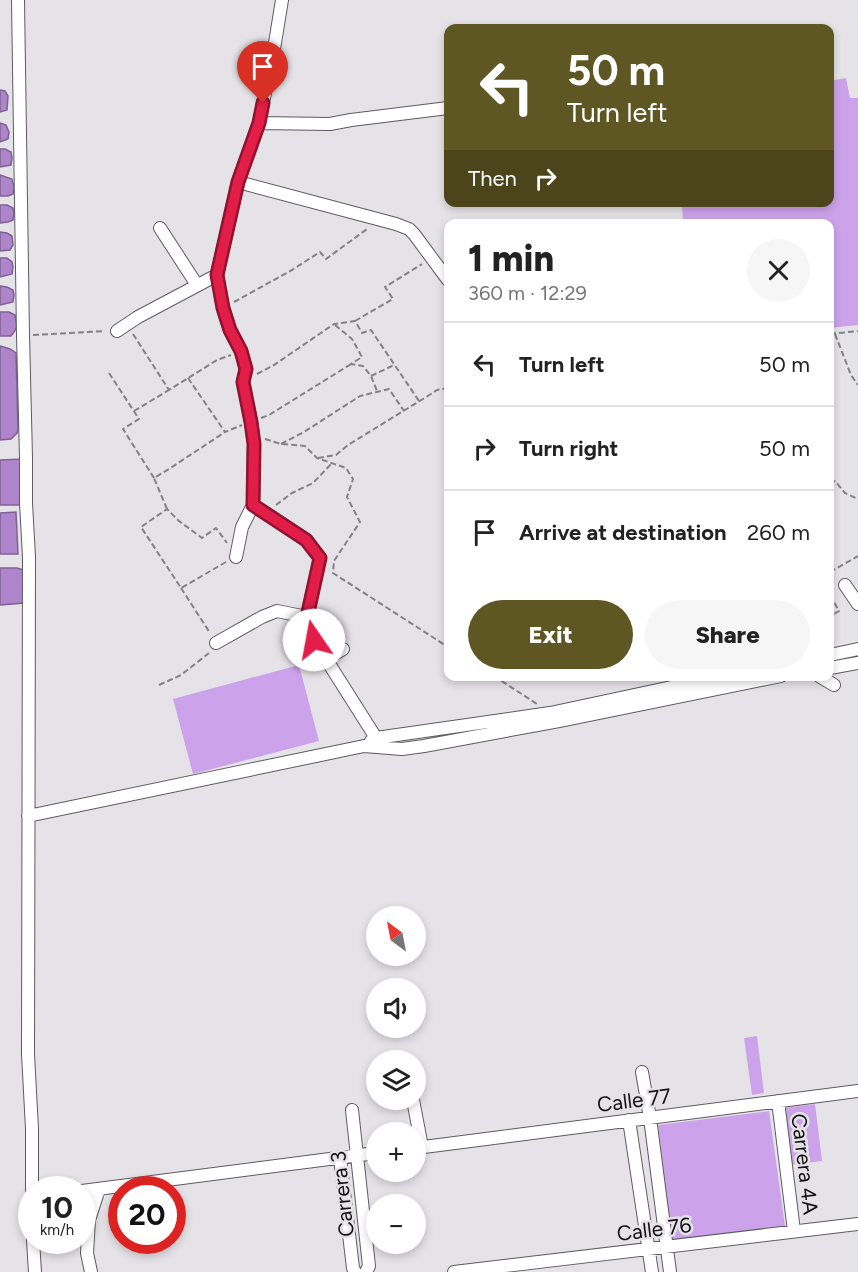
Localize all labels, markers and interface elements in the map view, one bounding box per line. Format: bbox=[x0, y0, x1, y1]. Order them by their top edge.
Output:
pin bbox=[237, 41, 288, 103]
text: 50 m bbox=[567, 45, 665, 96]
icon: left bbox=[468, 48, 546, 126]
icon: arrive bbox=[246, 50, 279, 83]
text: Turn left bbox=[567, 96, 667, 129]
icon: right bbox=[529, 162, 562, 195]
text: Then bbox=[468, 165, 517, 192]
text: 1 min bbox=[468, 237, 554, 280]
button: close bbox=[747, 239, 810, 302]
text: 360 m · 12:29 bbox=[468, 281, 587, 305]
icon: left bbox=[468, 348, 501, 381]
text: Turn left bbox=[519, 351, 605, 378]
text: 50 m bbox=[759, 351, 810, 378]
icon: right bbox=[468, 432, 501, 465]
text: Turn right bbox=[519, 435, 618, 462]
text: 50 m bbox=[759, 435, 810, 462]
icon: arrive bbox=[468, 516, 501, 549]
text: Arrive at destination bbox=[519, 519, 727, 546]
text: 260 m bbox=[747, 519, 810, 546]
button: Exit bbox=[468, 600, 633, 669]
button: Share bbox=[645, 600, 810, 669]
position arrow bbox=[282, 608, 346, 672]
north arrow bbox=[366, 906, 426, 966]
map controls bbox=[366, 906, 426, 1254]
button: sound bbox=[366, 978, 426, 1038]
button: layers bbox=[366, 1050, 426, 1110]
street label: Calle 77 bbox=[596, 1083, 672, 1117]
street label: Carrera 4A bbox=[786, 1112, 824, 1216]
button: + bbox=[366, 1122, 426, 1182]
street label: Carrera 3 bbox=[325, 1150, 359, 1238]
speed limit sign: 20 bbox=[108, 1176, 186, 1254]
text: 10 bbox=[41, 1189, 73, 1226]
button: − bbox=[366, 1194, 426, 1254]
street label: Calle 76 bbox=[615, 1212, 693, 1246]
text: km/h bbox=[40, 1221, 74, 1239]

